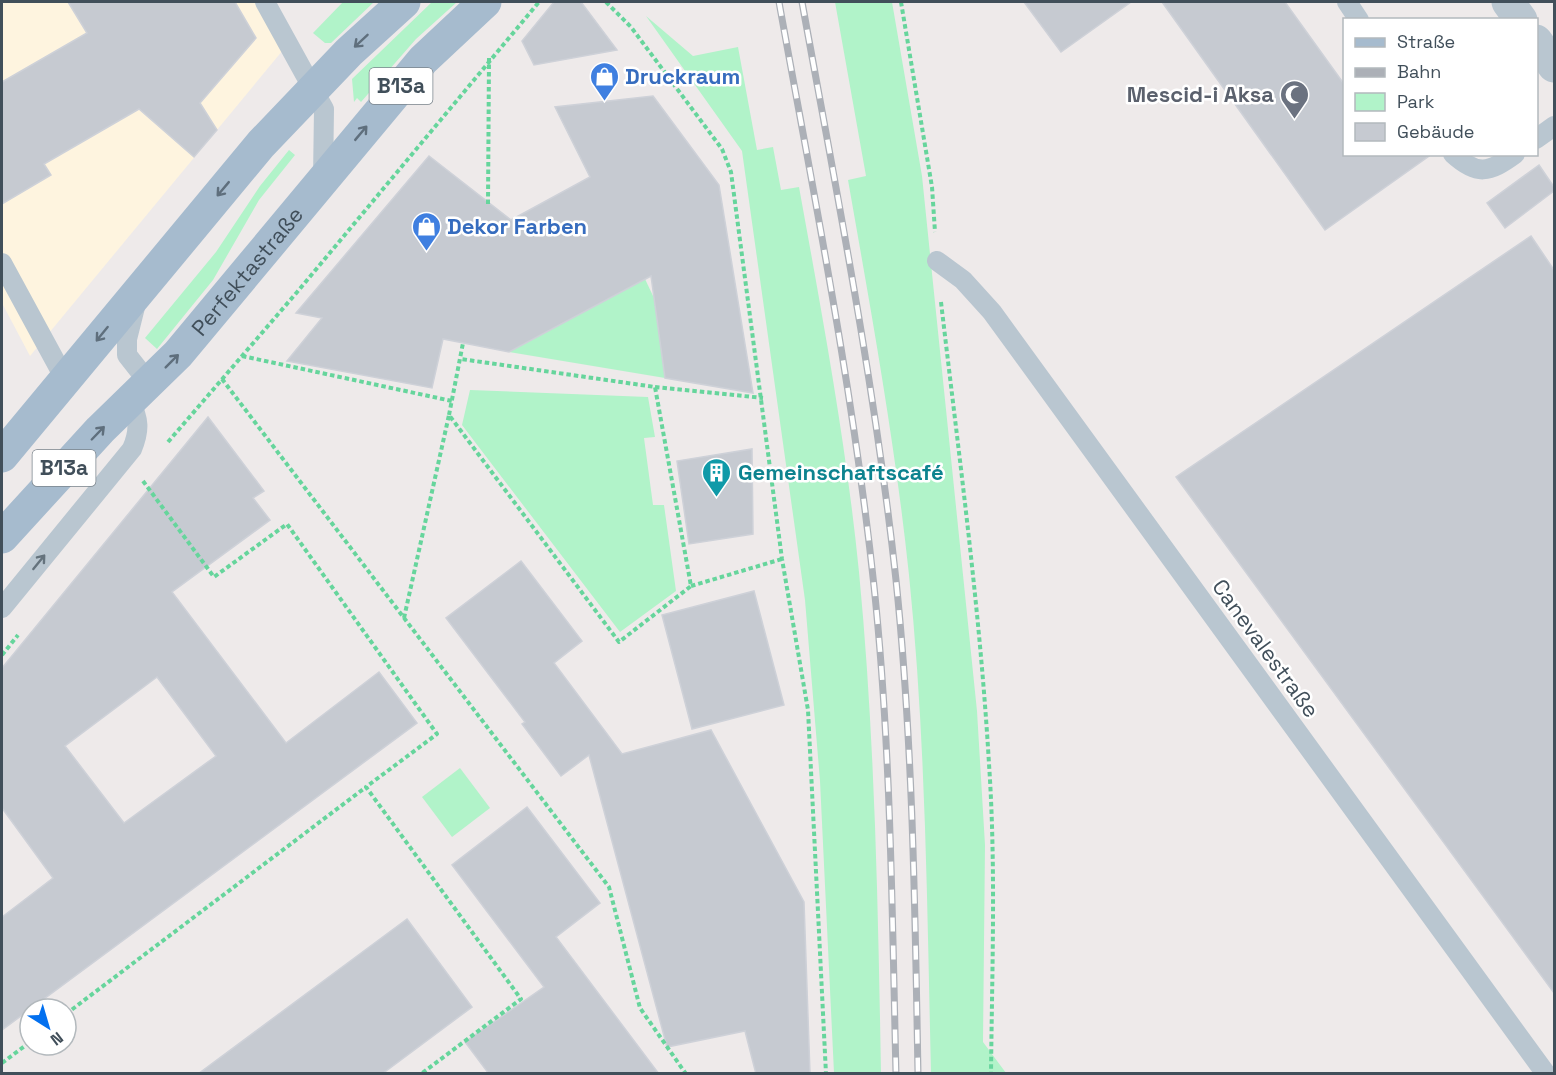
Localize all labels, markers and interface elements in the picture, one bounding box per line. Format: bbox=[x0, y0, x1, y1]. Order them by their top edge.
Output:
legend bbox=[1343, 18, 1538, 156]
text: Straße bbox=[1397, 30, 1455, 53]
one-way arrow bbox=[353, 34, 368, 48]
shop icon: Druckraum bbox=[588, 60, 620, 102]
text: Bahn bbox=[1397, 60, 1441, 83]
place label: Druckraum bbox=[625, 62, 740, 90]
road number: B13a bbox=[370, 68, 432, 104]
mosque icon: Mescid-i Aksa bbox=[1279, 78, 1311, 120]
place label: Mescid-i Aksa bbox=[1127, 80, 1274, 108]
text: Park bbox=[1397, 90, 1435, 113]
text: Gebäude bbox=[1397, 120, 1475, 143]
one-way arrow bbox=[354, 126, 368, 141]
one-way arrow bbox=[217, 180, 230, 196]
street label: Perfektastraße bbox=[185, 201, 309, 341]
shop icon: Dekor Farben bbox=[410, 210, 442, 252]
place label: Dekor Farben bbox=[447, 212, 587, 240]
one-way arrow bbox=[95, 326, 109, 341]
one-way arrow bbox=[164, 353, 179, 368]
one-way arrow bbox=[91, 425, 105, 440]
road number: B13a bbox=[32, 450, 96, 486]
building icon: Gemeinschaftscafé bbox=[701, 456, 733, 498]
place label: Gemeinschaftscafé bbox=[738, 458, 944, 486]
one-way arrow bbox=[32, 555, 45, 571]
street label: Canevalestraße bbox=[1206, 573, 1326, 723]
north arrow bbox=[18, 997, 78, 1057]
text: N bbox=[46, 1027, 67, 1050]

